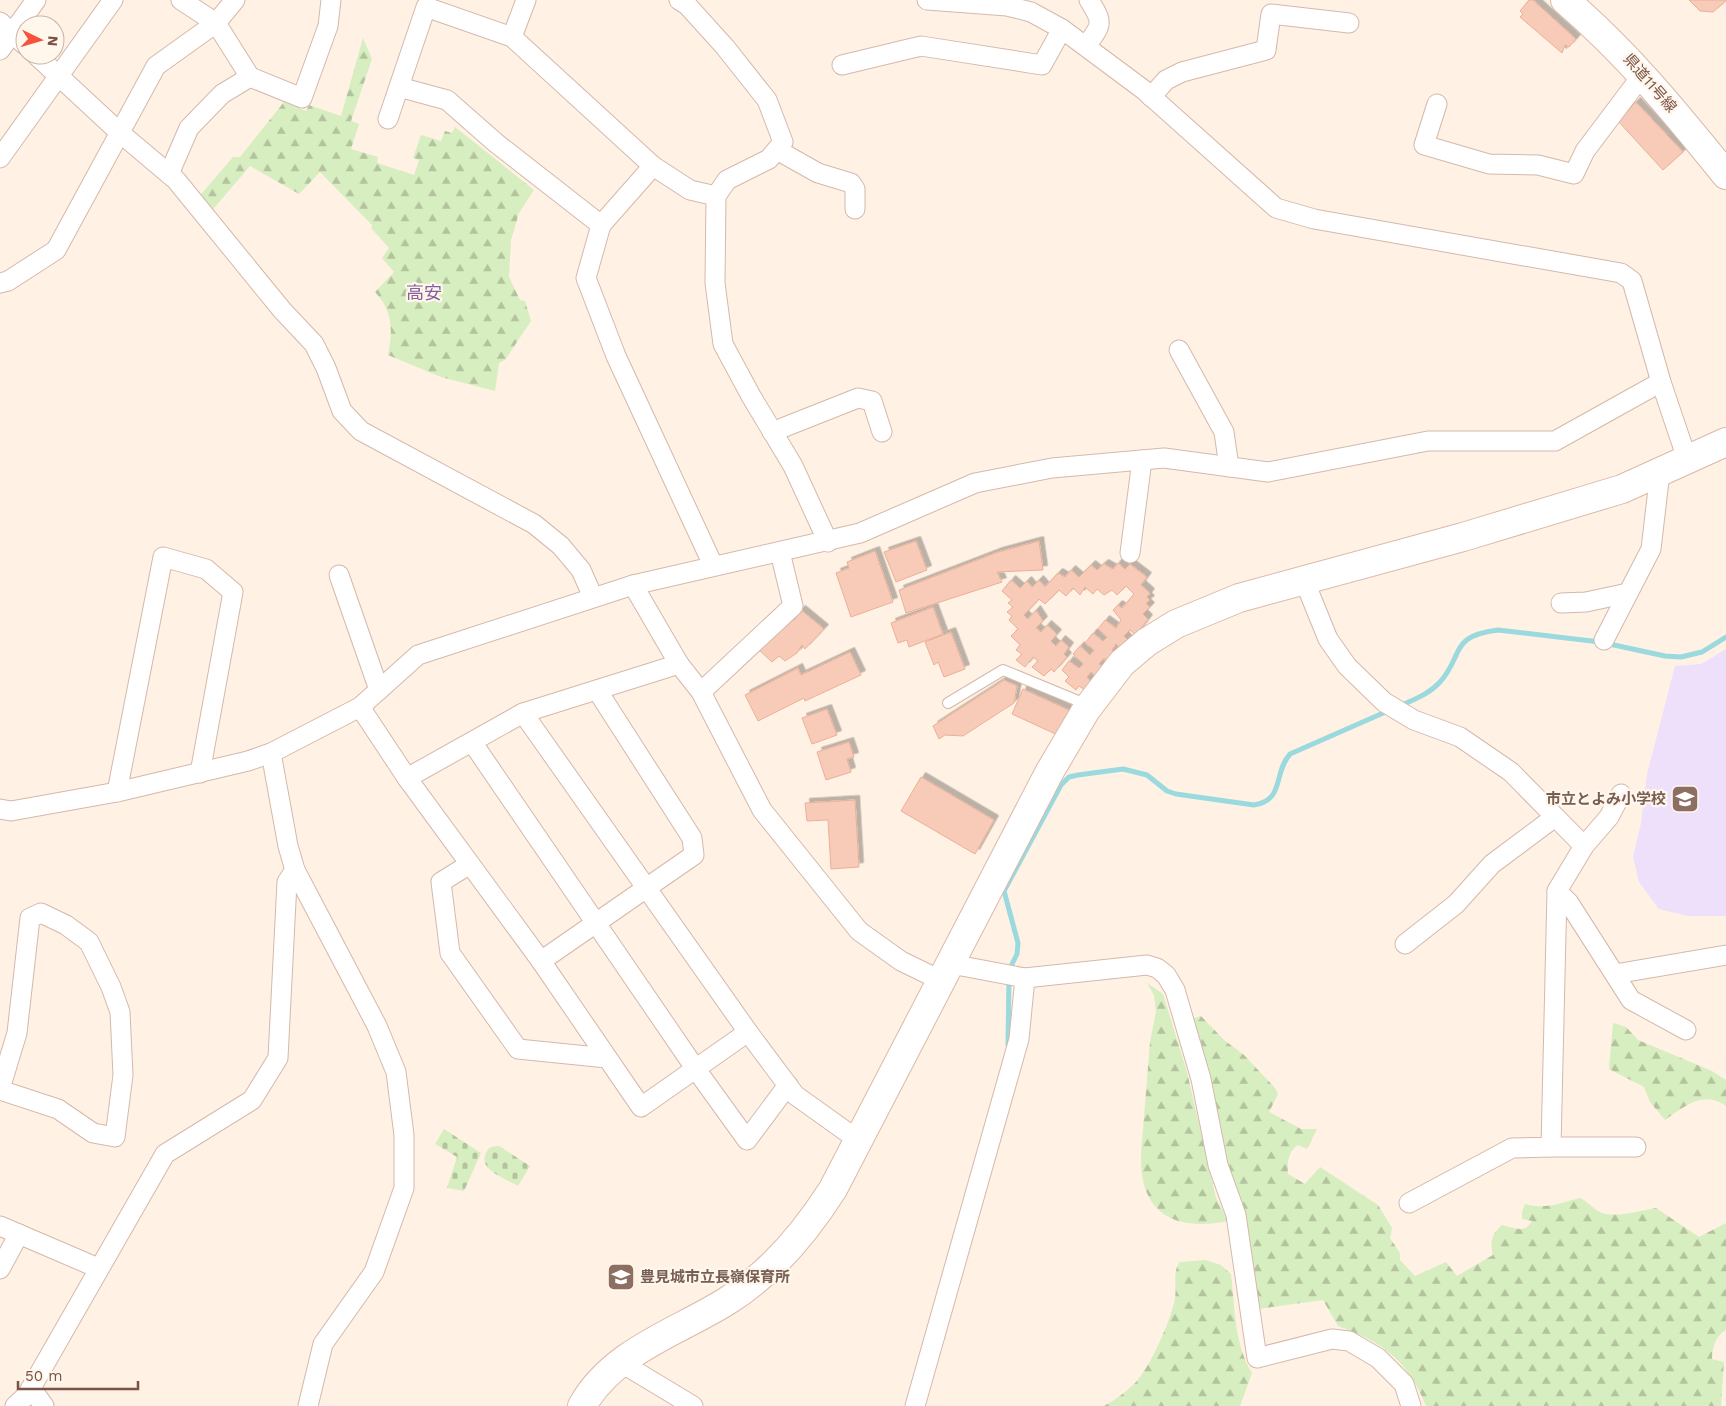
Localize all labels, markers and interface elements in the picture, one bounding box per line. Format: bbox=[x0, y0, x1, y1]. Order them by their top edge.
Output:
north arrow bbox=[15, 15, 65, 65]
text: N bbox=[45, 35, 61, 47]
street label: 県道11号線 bbox=[1620, 50, 1680, 116]
district label: 高安 bbox=[406, 282, 442, 303]
school or university icon: 市立とよみ小学校 bbox=[1670, 784, 1700, 814]
place label: 市立とよみ小学校 bbox=[1546, 790, 1666, 808]
school or university icon: 豊見城市立長嶺保育所 bbox=[606, 1262, 636, 1292]
place label: 豊見城市立長嶺保育所 bbox=[640, 1268, 790, 1286]
scale bar bbox=[18, 1358, 138, 1390]
text: 50 m bbox=[25, 1367, 62, 1385]

